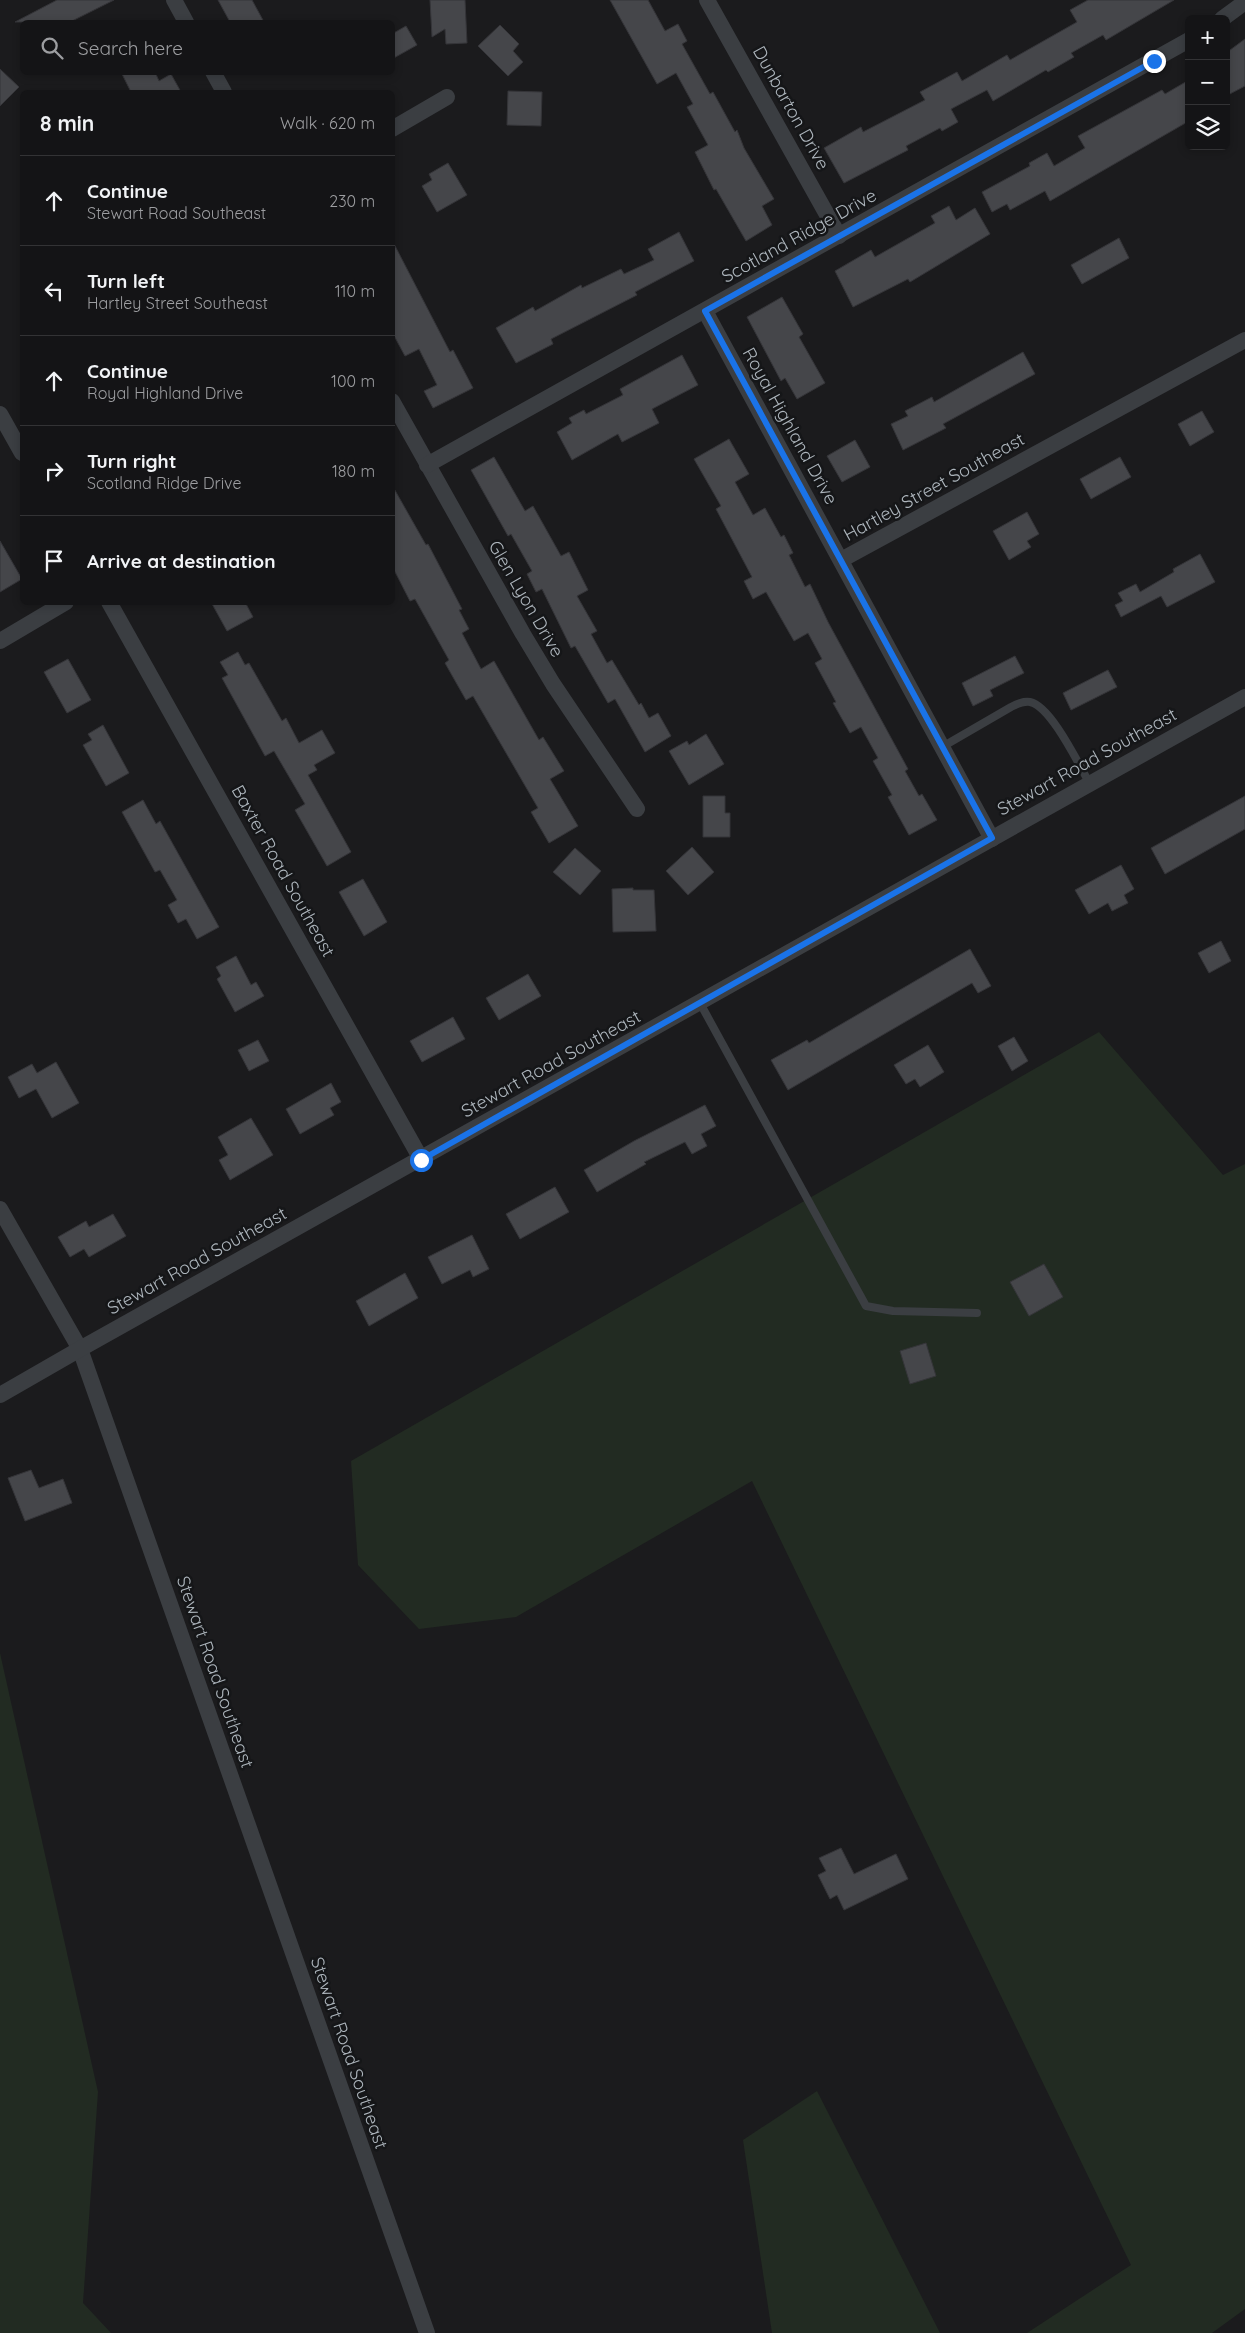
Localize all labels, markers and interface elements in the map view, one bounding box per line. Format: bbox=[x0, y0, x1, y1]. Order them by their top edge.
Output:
map controls bbox=[1185, 15, 1230, 150]
button: + bbox=[1185, 15, 1230, 60]
search box bbox=[20, 20, 395, 75]
icon: search bbox=[38, 34, 66, 62]
text: Search here bbox=[78, 36, 183, 60]
street label: Dunbarton Drive bbox=[748, 42, 835, 174]
route end bbox=[1143, 50, 1166, 73]
button: − bbox=[1185, 60, 1230, 105]
button: layers bbox=[1185, 105, 1230, 150]
text: 8 min bbox=[40, 110, 94, 136]
text: Walk · 620 m bbox=[280, 113, 375, 133]
text: Continue bbox=[87, 179, 168, 203]
street label: Scotland Ridge Drive bbox=[717, 183, 880, 288]
icon: ahead bbox=[40, 187, 68, 215]
text: 230 m bbox=[329, 191, 375, 211]
text: Stewart Road Southeast bbox=[87, 203, 266, 223]
text: Turn left bbox=[87, 269, 165, 293]
icon: left bbox=[40, 277, 68, 305]
text: 110 m bbox=[335, 281, 375, 301]
text: Hartley Street Southeast bbox=[87, 293, 268, 313]
street label: Royal Highland Drive bbox=[738, 343, 843, 508]
text: Continue bbox=[87, 359, 168, 383]
icon: ahead bbox=[40, 367, 68, 395]
text: 100 m bbox=[331, 371, 375, 391]
text: Royal Highland Drive bbox=[87, 383, 243, 403]
street label: Hartley Street Southeast bbox=[839, 427, 1028, 546]
text: Turn right bbox=[87, 449, 176, 473]
icon: right bbox=[40, 457, 68, 485]
text: 180 m bbox=[332, 461, 375, 481]
text: Scotland Ridge Drive bbox=[87, 473, 241, 493]
street label: Glen Lyon Drive bbox=[484, 536, 569, 661]
icon: arrive bbox=[40, 547, 68, 575]
text: Arrive at destination bbox=[87, 549, 276, 573]
street label: Stewart Road Southeast bbox=[993, 703, 1180, 820]
street label: Baxter Road Southeast bbox=[227, 781, 340, 961]
street label: Stewart Road Southeast bbox=[457, 1005, 644, 1122]
route start bbox=[410, 1149, 433, 1172]
street label: Stewart Road Southeast bbox=[103, 1202, 290, 1319]
street label: Stewart Road Southeast bbox=[172, 1573, 259, 1771]
street label: Stewart Road Southeast bbox=[306, 1954, 393, 2152]

